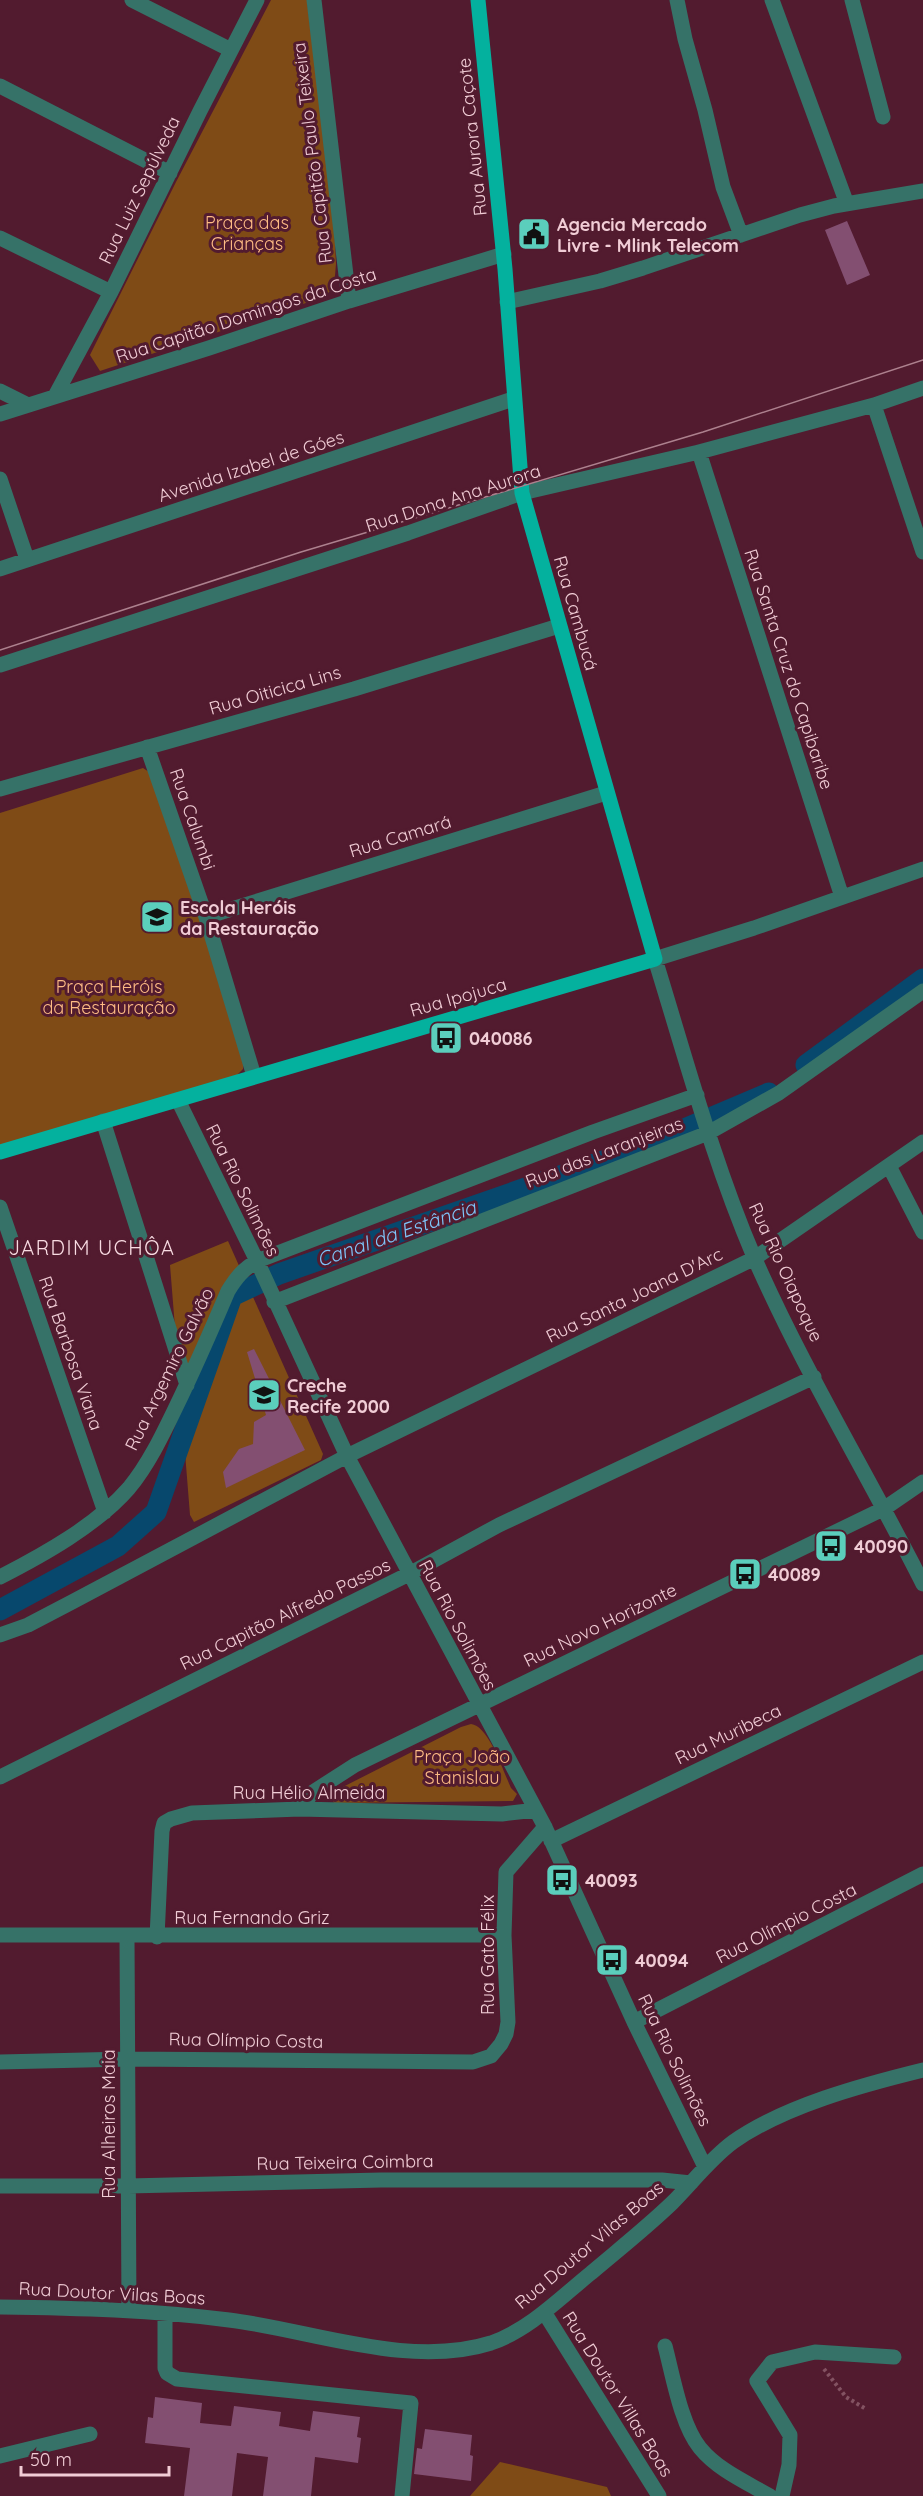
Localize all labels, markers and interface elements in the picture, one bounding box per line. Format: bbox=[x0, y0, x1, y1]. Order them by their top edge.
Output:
street label: Rua Capitão Paulo Teixeira bbox=[287, 41, 337, 265]
street label: Rua Aurora Caçote bbox=[452, 57, 492, 217]
street label: Rua Luiz Sepúlveda bbox=[93, 112, 185, 268]
park label: Praça das Crianças bbox=[205, 211, 289, 255]
place label: Agencia Mercado Livre - Mlink Telecom bbox=[557, 213, 739, 257]
public building icon: Agencia Mercado Livre - Mlink Telecom bbox=[516, 216, 552, 252]
street label: Rua Capitão Domingos da Costa bbox=[113, 262, 379, 368]
street label: Avenida Izabel de Góes bbox=[155, 425, 347, 507]
street label: Rua Dona Ana Aurora bbox=[363, 459, 543, 537]
street label: Rua Santa Cruz do Capibaribe bbox=[739, 546, 839, 792]
street label: Rua Cambucá bbox=[549, 553, 603, 673]
street label: Rua Oiticica Lins bbox=[206, 660, 344, 720]
street label: Rua Calumbi bbox=[165, 765, 221, 873]
street label: Rua Camará bbox=[346, 810, 454, 862]
place label: Escola Heróis da Restauração bbox=[180, 896, 319, 940]
school or university icon: Escola Heróis da Restauração bbox=[139, 899, 175, 935]
street label: Rua Ipojuca bbox=[407, 972, 509, 1022]
park label: Praça Heróis da Restauração bbox=[42, 975, 176, 1019]
bus stop icon: 040086 bbox=[428, 1020, 464, 1056]
place label: 040086 bbox=[469, 1027, 533, 1050]
street label: Rua das Laranjeiras bbox=[522, 1111, 686, 1193]
street label: Rua Rio Solimões bbox=[201, 1120, 285, 1260]
water label: Canal da Estância bbox=[313, 1193, 481, 1272]
street label: Rua Rio Oiapoque bbox=[744, 1199, 828, 1345]
district label: JARDIM UCHÔA bbox=[9, 1235, 175, 1260]
street label: Rua Santa Joana D'Arc bbox=[542, 1242, 726, 1348]
street label: Rua Barbosa Viana bbox=[34, 1273, 108, 1433]
street label: Rua Argemiro Galvão bbox=[120, 1284, 218, 1454]
place label: Creche Recife 2000 bbox=[287, 1374, 390, 1418]
school or university icon: Creche Recife 2000 bbox=[246, 1377, 282, 1413]
bus stop icon: 40090 bbox=[813, 1528, 849, 1564]
place label: 40090 bbox=[854, 1535, 908, 1558]
street label: Rua Capitão Alfredo Passos bbox=[176, 1553, 394, 1675]
street label: Rua Rio Solimões bbox=[414, 1556, 502, 1694]
bus stop icon: 40089 bbox=[727, 1556, 763, 1592]
place label: 40089 bbox=[768, 1563, 821, 1586]
street label: Rua Novo Horizonte bbox=[520, 1578, 680, 1672]
street label: Rua Muribeca bbox=[671, 1698, 785, 1770]
park label: Praça João Stanislau bbox=[414, 1745, 510, 1789]
street label: Rua Hélio Almeida bbox=[233, 1781, 385, 1804]
bus stop icon: 40093 bbox=[544, 1862, 580, 1898]
place label: 40093 bbox=[585, 1869, 638, 1892]
street label: Rua Olímpio Costa bbox=[712, 1878, 860, 1968]
street label: Rua Gato Félix bbox=[476, 1895, 499, 2015]
street label: Rua Fernando Griz bbox=[174, 1906, 330, 1929]
bus stop icon: 40094 bbox=[594, 1942, 630, 1978]
place label: 40094 bbox=[635, 1949, 689, 1972]
street label: Rua Rio Solimões bbox=[633, 1990, 717, 2130]
street label: Rua Olímpio Costa bbox=[168, 2027, 324, 2053]
street label: Rua Alheiros Maia bbox=[97, 2049, 120, 2199]
street label: Rua Teixeira Coimbra bbox=[256, 2149, 434, 2175]
street label: Rua Doutor Vilas Boas bbox=[510, 2176, 668, 2314]
street label: Rua Doutor Vilas Boas bbox=[18, 2277, 206, 2309]
street label: Rua Doutor Villas Boas bbox=[558, 2307, 678, 2481]
scale bar bbox=[21, 2439, 170, 2477]
text: 50 m bbox=[30, 2448, 72, 2471]

